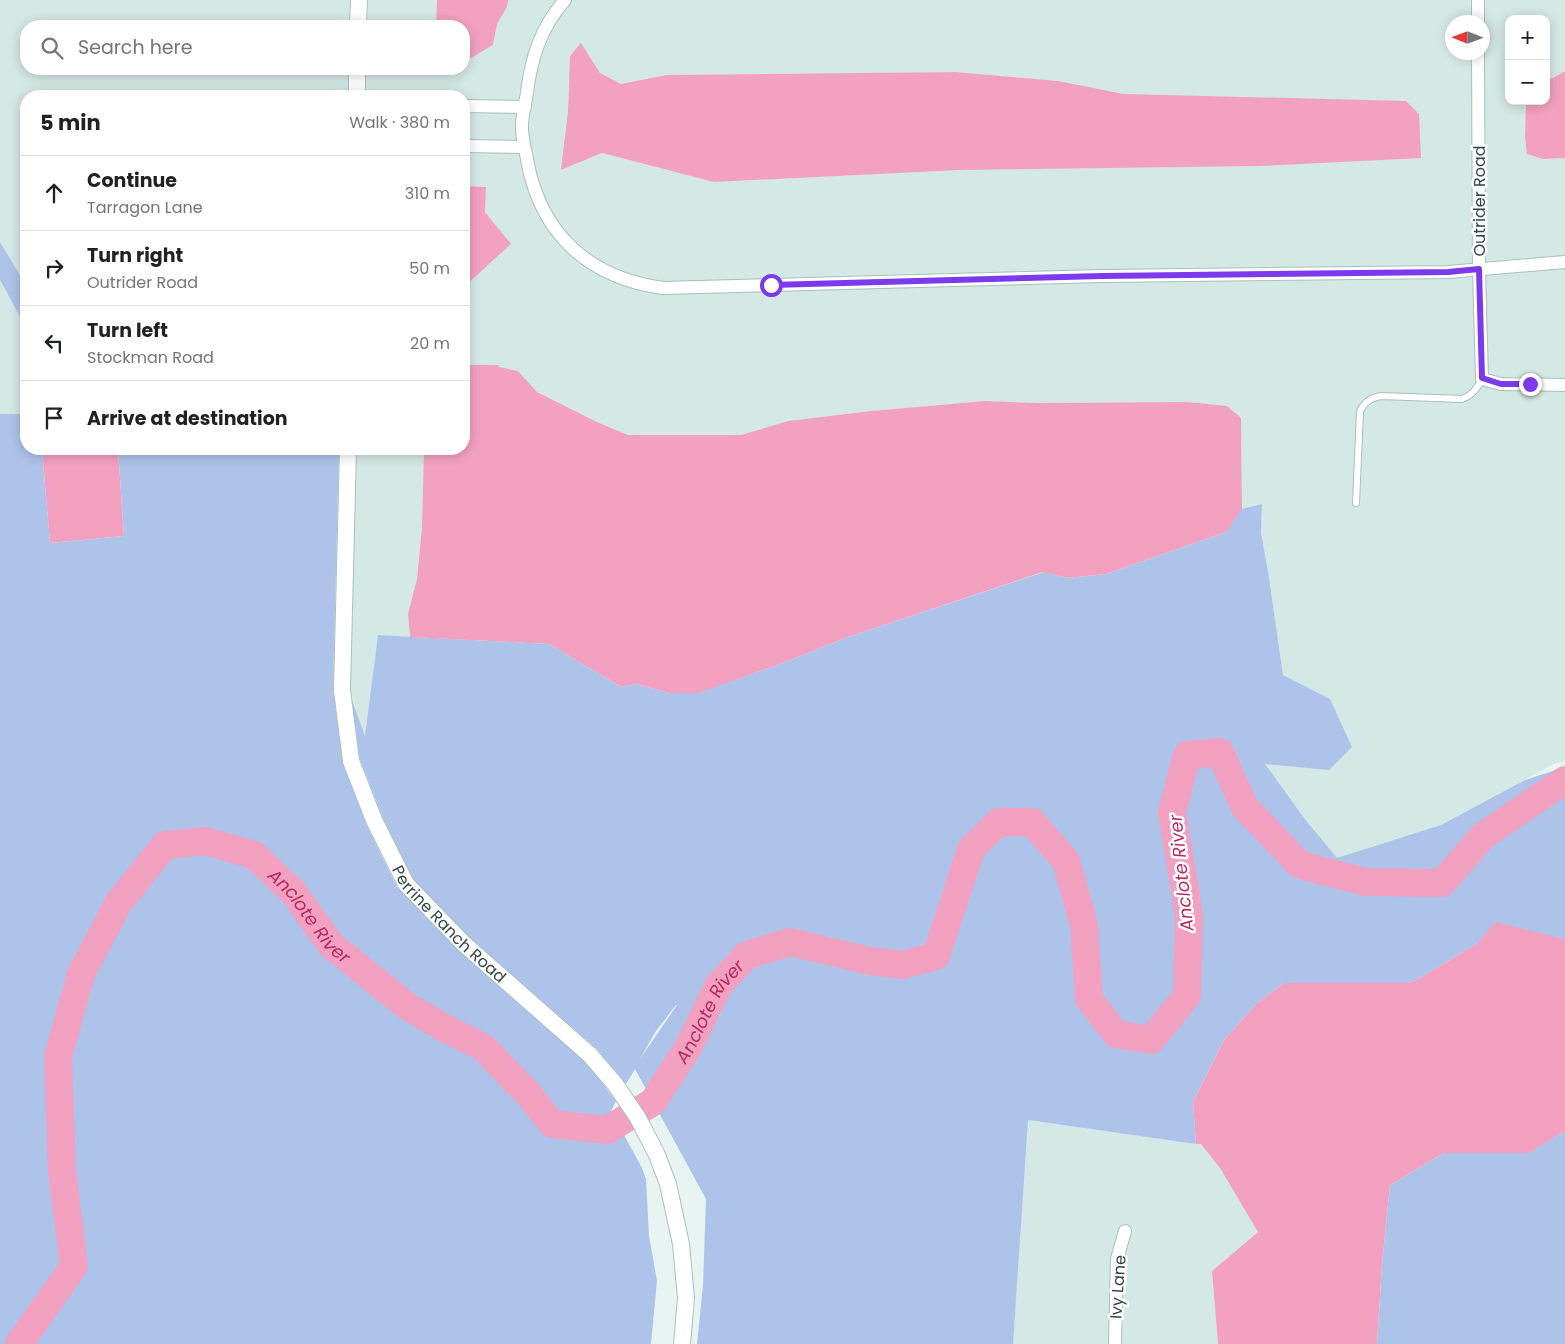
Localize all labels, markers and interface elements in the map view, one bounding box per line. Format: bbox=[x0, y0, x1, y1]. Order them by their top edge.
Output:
north arrow bbox=[1445, 15, 1490, 60]
map controls bbox=[1505, 15, 1550, 105]
button: + bbox=[1505, 15, 1550, 60]
search box bbox=[20, 20, 470, 75]
icon: search bbox=[38, 34, 66, 62]
text: Search here bbox=[78, 34, 192, 61]
button: − bbox=[1505, 60, 1550, 105]
text: 5 min bbox=[40, 108, 101, 137]
text: Walk · 380 m bbox=[349, 111, 450, 134]
street label: Outrider Road bbox=[1468, 145, 1491, 257]
text: Continue bbox=[87, 167, 177, 194]
icon: ahead bbox=[40, 179, 68, 207]
text: 310 m bbox=[405, 182, 450, 205]
text: Tarragon Lane bbox=[87, 196, 203, 219]
text: Turn right bbox=[87, 242, 183, 269]
icon: right bbox=[40, 254, 68, 282]
text: 50 m bbox=[409, 257, 450, 280]
text: Outrider Road bbox=[87, 271, 198, 294]
route start bbox=[760, 274, 783, 297]
text: Turn left bbox=[87, 317, 168, 344]
icon: left bbox=[40, 329, 68, 357]
text: 20 m bbox=[410, 332, 450, 355]
text: Stockman Road bbox=[87, 346, 214, 369]
route end bbox=[1519, 373, 1542, 396]
icon: arrive bbox=[40, 404, 68, 432]
text: Arrive at destination bbox=[87, 405, 288, 432]
water label: Anclote River bbox=[1162, 812, 1200, 933]
street label: Perrine Ranch Road bbox=[387, 861, 511, 988]
water label: Anclote River bbox=[262, 862, 357, 970]
water label: Anclote River bbox=[668, 953, 750, 1069]
street label: Ivy Lane bbox=[1104, 1254, 1132, 1320]

